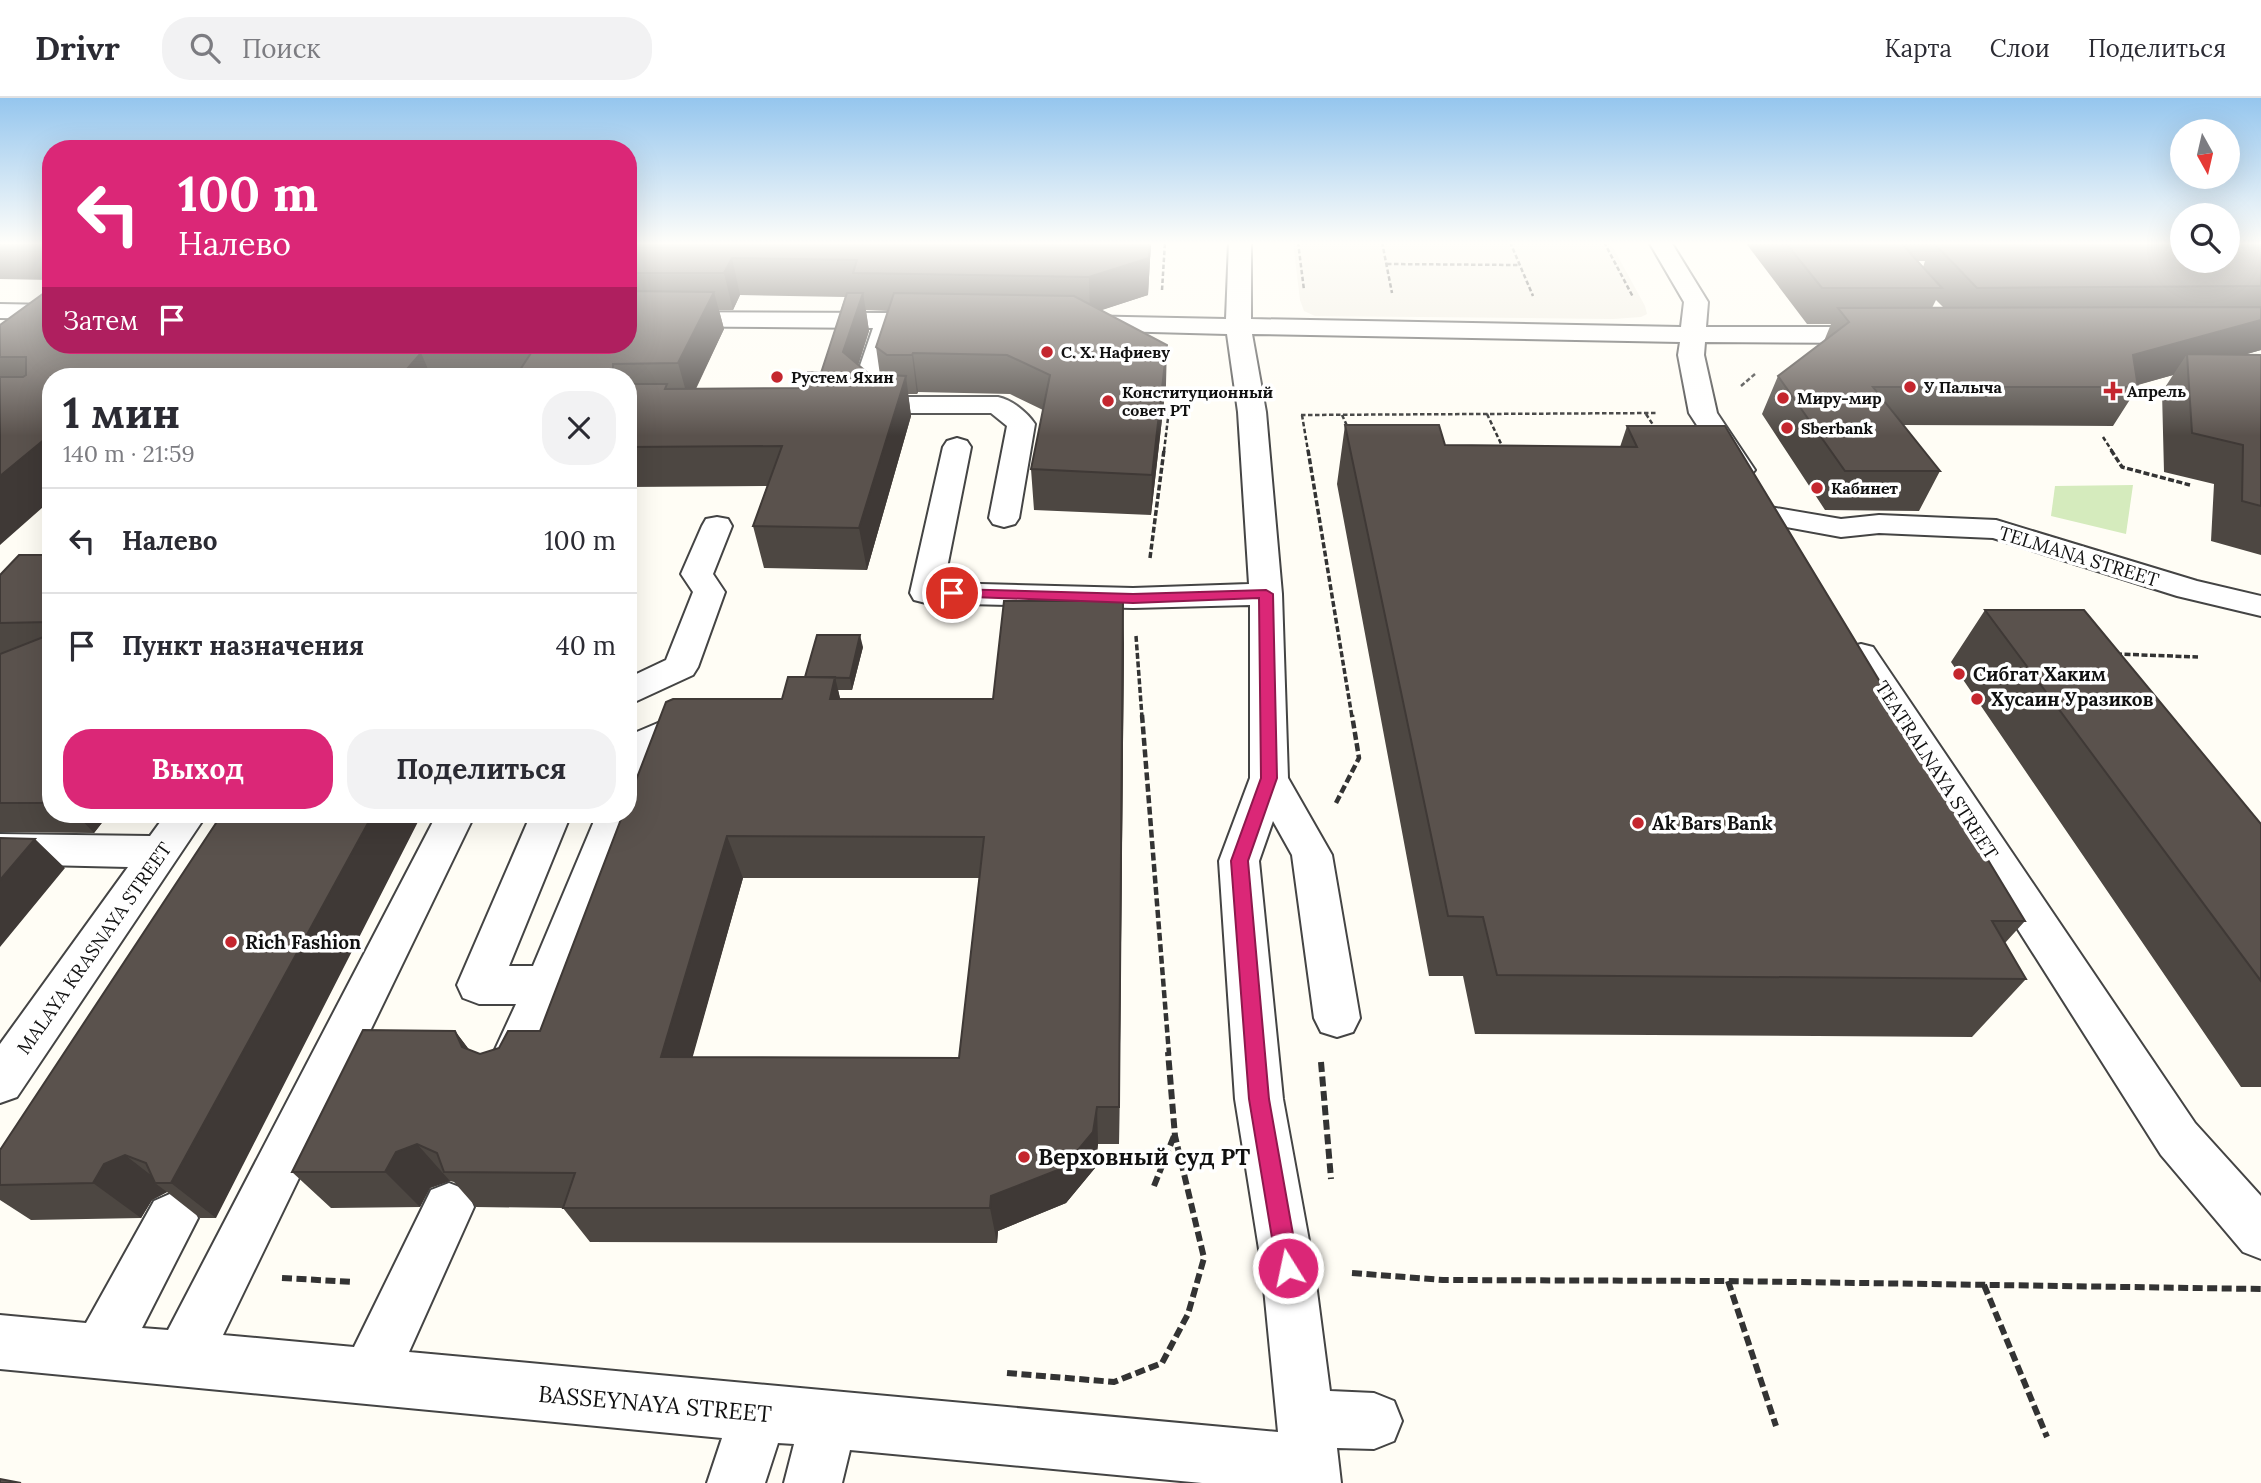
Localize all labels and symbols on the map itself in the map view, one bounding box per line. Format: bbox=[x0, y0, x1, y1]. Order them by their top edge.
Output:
north arrow bbox=[2170, 119, 2240, 189]
place label: С. Х. Нафиеву bbox=[1061, 342, 1170, 362]
marker: С. Х. Нафиеву bbox=[1039, 344, 1055, 360]
place label: Рустем Яхин bbox=[791, 367, 894, 387]
marker: Рустем Яхин bbox=[769, 369, 785, 385]
place label: У Палыча bbox=[1924, 377, 2003, 397]
marker: У Палыча bbox=[1902, 379, 1918, 395]
place label: Апрель bbox=[2127, 381, 2186, 401]
place label: Конституционный совет РТ bbox=[1122, 382, 1274, 420]
marker: Апрель bbox=[2105, 383, 2121, 399]
place label: Миру-мир bbox=[1797, 388, 1882, 408]
marker: Миру-мир bbox=[1775, 390, 1791, 406]
marker: Конституционный совет РТ bbox=[1100, 393, 1116, 409]
place label: Sberbank bbox=[1801, 418, 1874, 438]
marker: Sberbank bbox=[1779, 420, 1795, 436]
place label: Кабинет bbox=[1831, 478, 1899, 498]
marker: Кабинет bbox=[1809, 480, 1825, 496]
street label: TELMANA STREET bbox=[1996, 520, 2162, 592]
pin bbox=[922, 563, 982, 623]
place label: Сибгат Хаким bbox=[1973, 662, 2106, 686]
marker: Сибгат Хаким bbox=[1951, 666, 1967, 682]
street label: TEATRALNAYA STREET bbox=[1870, 676, 2004, 864]
place label: Хусаин Уразиков bbox=[1991, 687, 2153, 711]
marker: Хусаин Уразиков bbox=[1969, 691, 1985, 707]
place label: Ak Bars Bank bbox=[1652, 811, 1773, 835]
marker: Ak Bars Bank bbox=[1630, 815, 1646, 831]
street label: MALAYA KRASNAYA STREET bbox=[12, 837, 176, 1059]
place label: Rich Fashion bbox=[245, 930, 361, 954]
marker: Rich Fashion bbox=[223, 934, 239, 950]
place label: Верховный суд РТ bbox=[1038, 1142, 1250, 1171]
marker: Верховный суд РТ bbox=[1016, 1149, 1032, 1165]
position arrow bbox=[1251, 1231, 1325, 1305]
street label: BASSEYNAYA STREET bbox=[537, 1379, 773, 1428]

